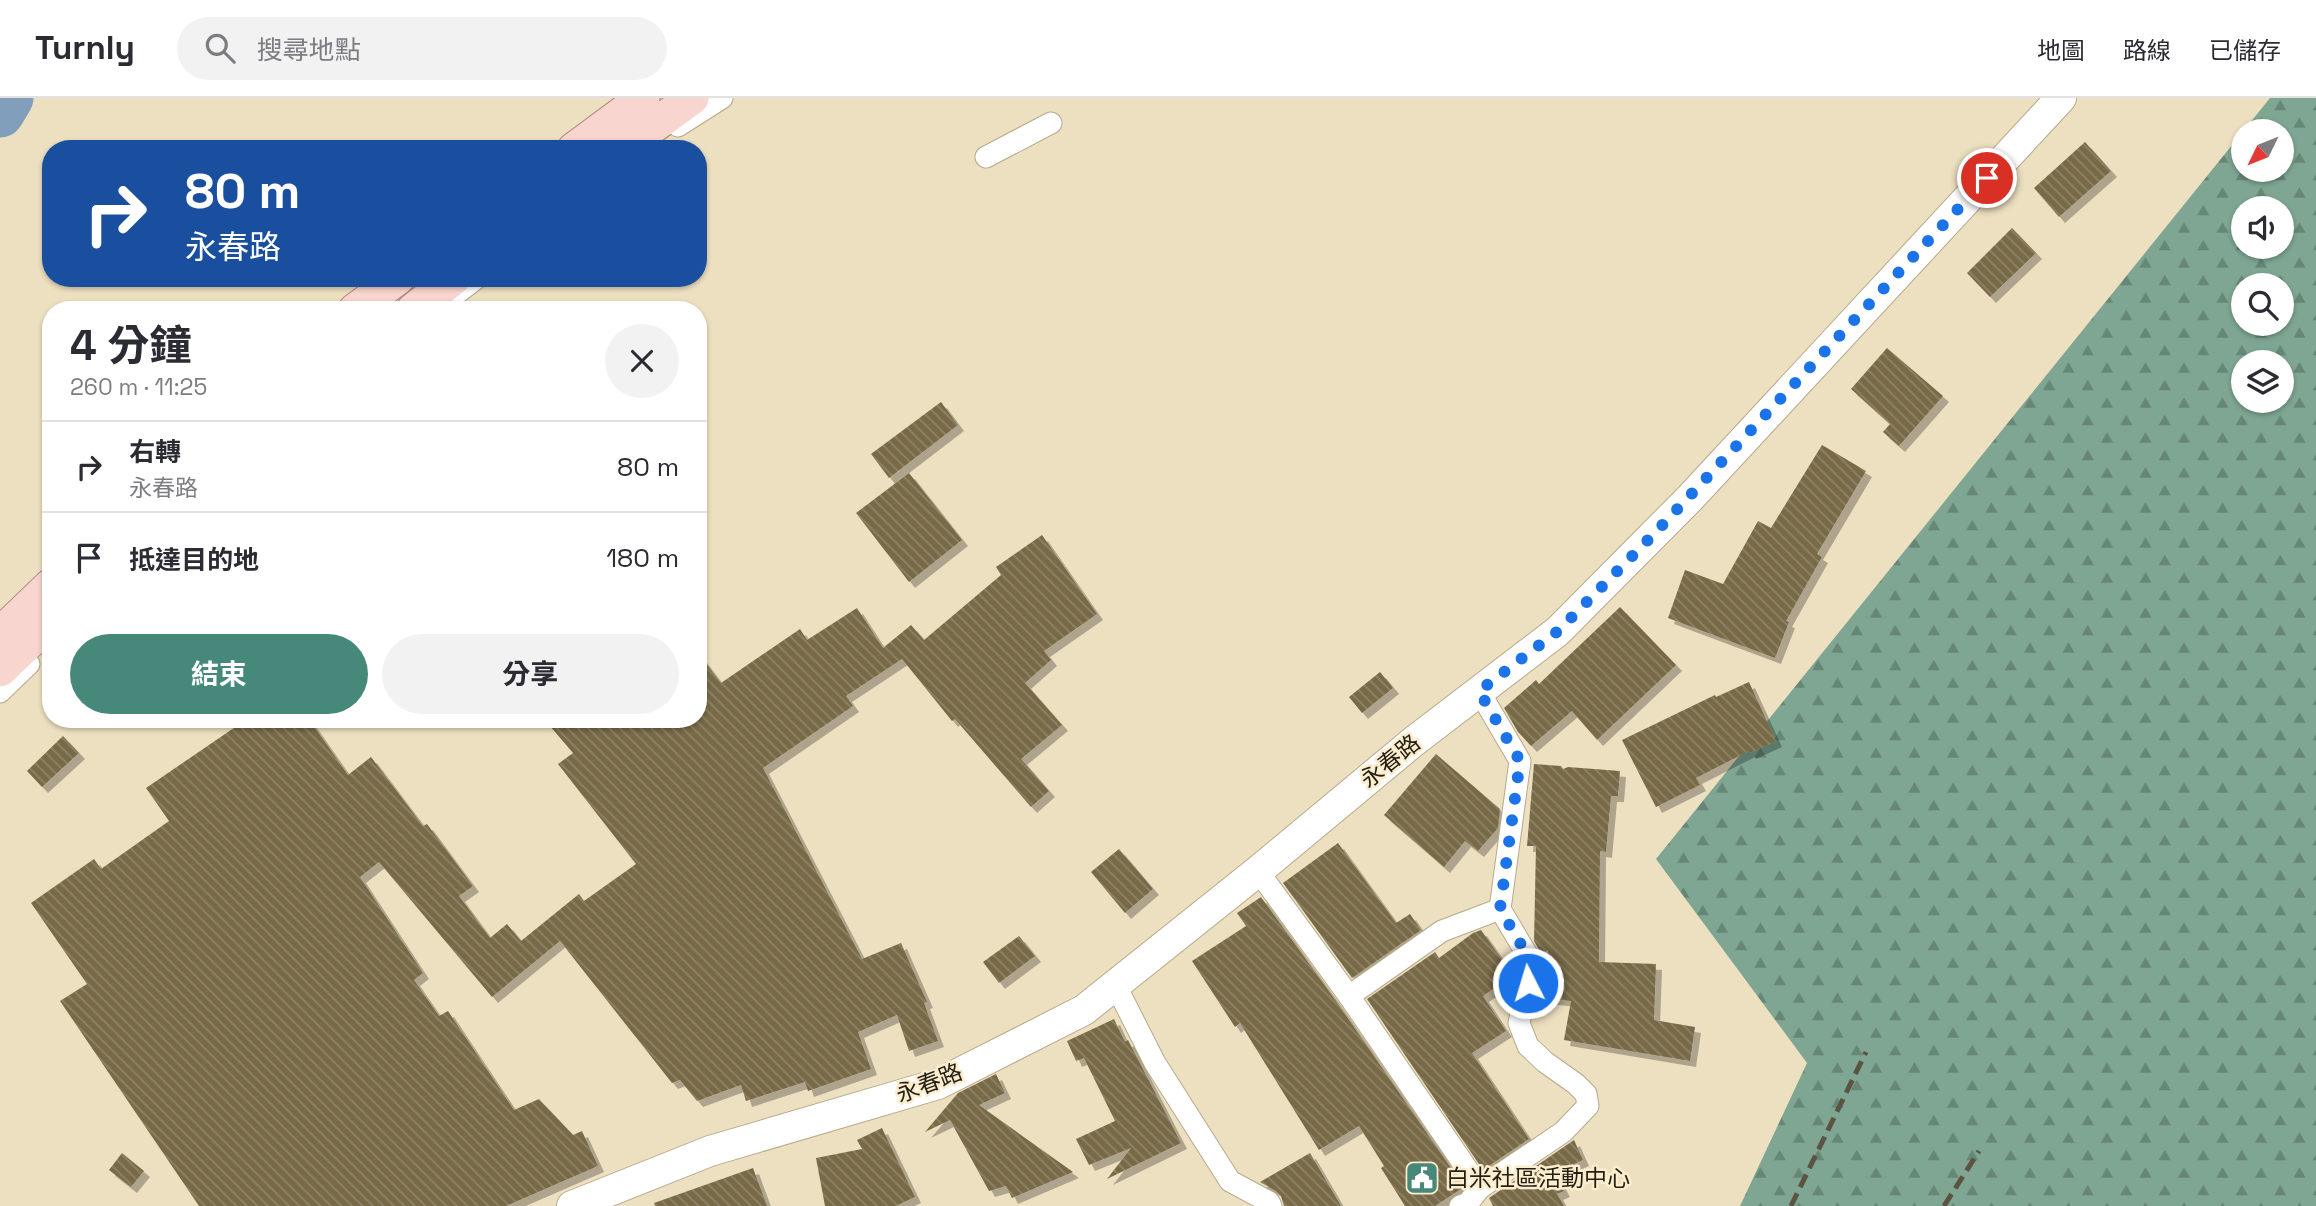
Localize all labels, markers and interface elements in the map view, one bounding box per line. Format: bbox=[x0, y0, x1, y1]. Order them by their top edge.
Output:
search box bbox=[177, 17, 667, 80]
text: Turnly bbox=[35, 27, 135, 69]
icon: search bbox=[201, 29, 239, 67]
text: 搜尋地點 bbox=[257, 33, 361, 67]
text: 地圖 bbox=[2037, 35, 2085, 66]
text: 路線 bbox=[2123, 35, 2171, 66]
text: 已儲存 bbox=[2209, 35, 2281, 66]
north arrow bbox=[2231, 119, 2294, 182]
map controls bbox=[2231, 119, 2294, 413]
pin bbox=[1957, 148, 2017, 208]
icon: arrive bbox=[1968, 159, 2006, 197]
text: 80 m bbox=[185, 160, 300, 222]
icon: right bbox=[70, 168, 161, 259]
button: sound bbox=[2231, 196, 2294, 259]
text: 永春路 bbox=[185, 227, 281, 267]
button: search bbox=[2231, 273, 2294, 336]
text: 4 分鐘 bbox=[70, 319, 191, 372]
button: close bbox=[605, 324, 679, 398]
button: layers bbox=[2231, 350, 2294, 413]
text: 260 m · 11:25 bbox=[70, 372, 207, 402]
text: 右轉 bbox=[129, 435, 181, 469]
icon: right bbox=[70, 448, 108, 486]
text: 80 m bbox=[617, 450, 679, 484]
text: 永春路 bbox=[129, 473, 198, 503]
icon: arrive bbox=[70, 539, 108, 577]
text: 180 m bbox=[606, 541, 679, 575]
text: 抵達目的地 bbox=[129, 543, 259, 577]
button: 結束 bbox=[70, 634, 368, 714]
button: 分享 bbox=[382, 634, 679, 714]
street label: 永春路 bbox=[1354, 728, 1426, 794]
position arrow bbox=[1491, 946, 1565, 1020]
street label: 永春路 bbox=[891, 1057, 967, 1109]
public building icon: 白米社區活動中心 bbox=[1403, 1159, 1441, 1197]
place label: 白米社區活動中心 bbox=[1446, 1163, 1630, 1193]

